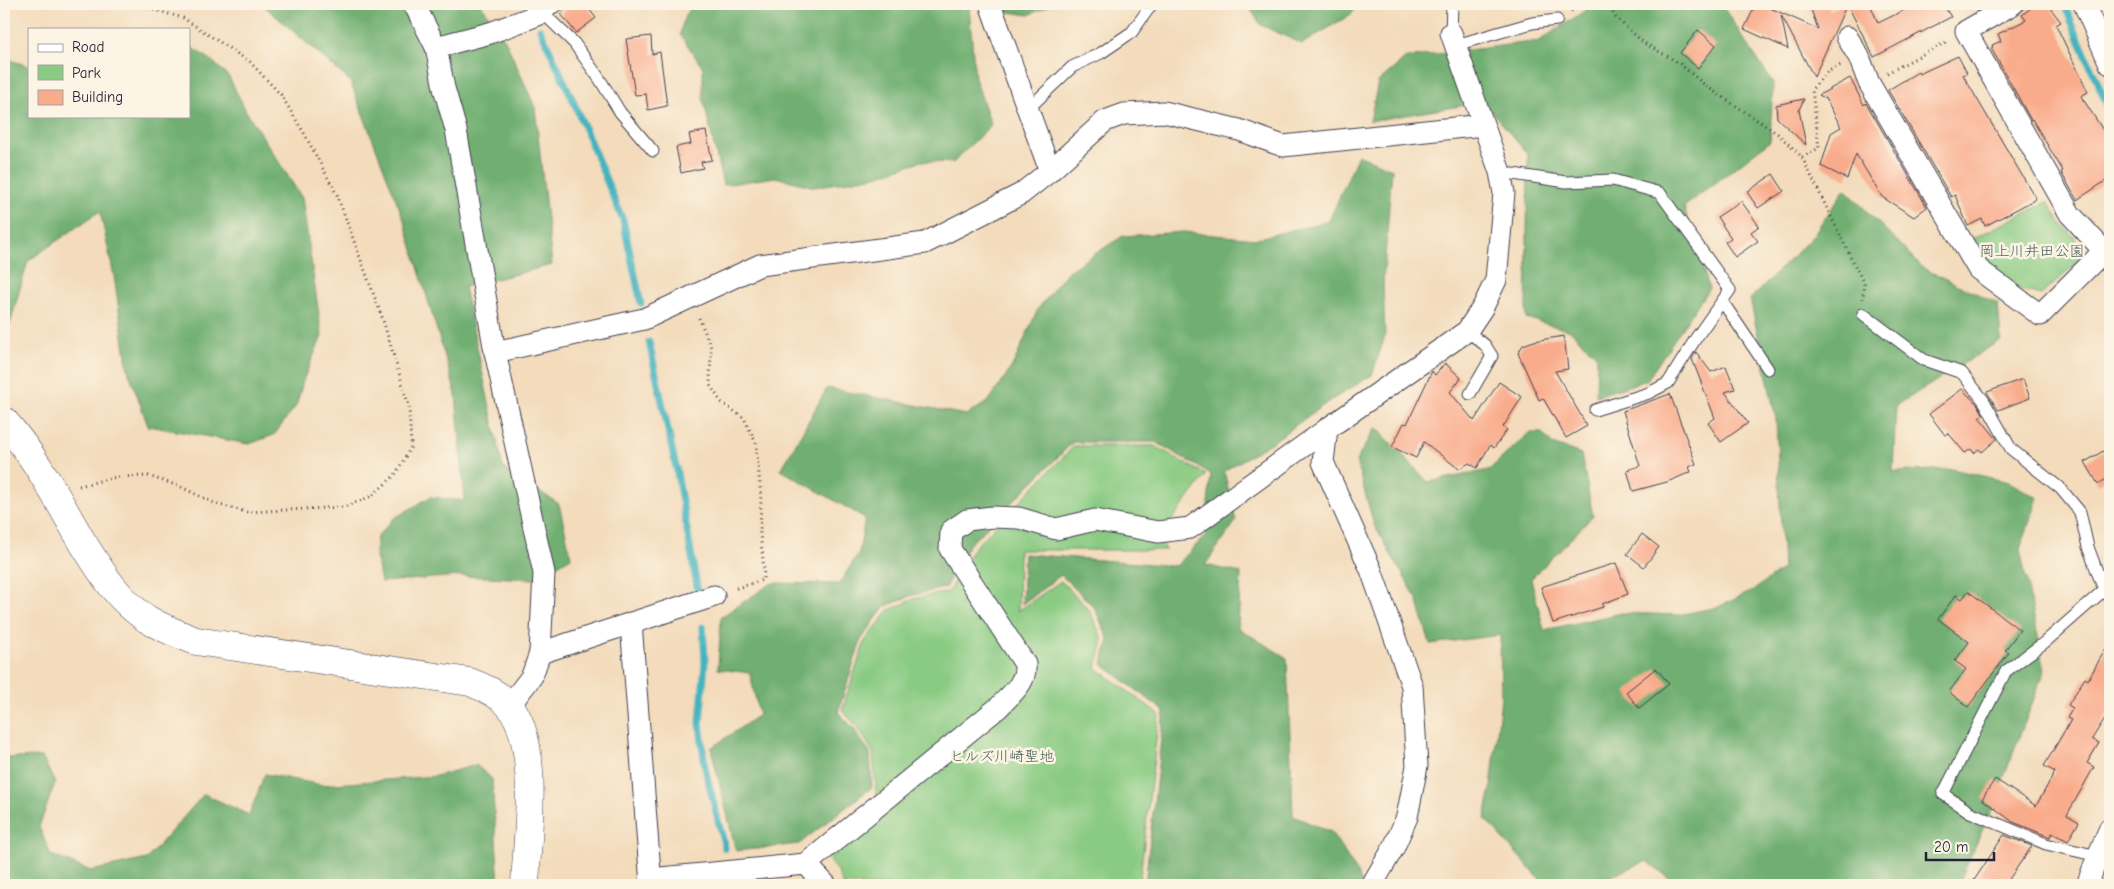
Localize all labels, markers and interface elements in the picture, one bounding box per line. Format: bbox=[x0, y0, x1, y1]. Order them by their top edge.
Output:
legend bbox=[28, 28, 190, 118]
text: Road bbox=[72, 38, 104, 56]
text: Park bbox=[72, 64, 101, 82]
text: Building bbox=[72, 88, 123, 106]
park label: 岡上川井田公園 bbox=[1979, 242, 2085, 260]
park label: ヒルズ川崎聖地 bbox=[950, 747, 1054, 765]
scale bar bbox=[1926, 829, 1994, 861]
text: 20 m bbox=[1934, 838, 1968, 856]

